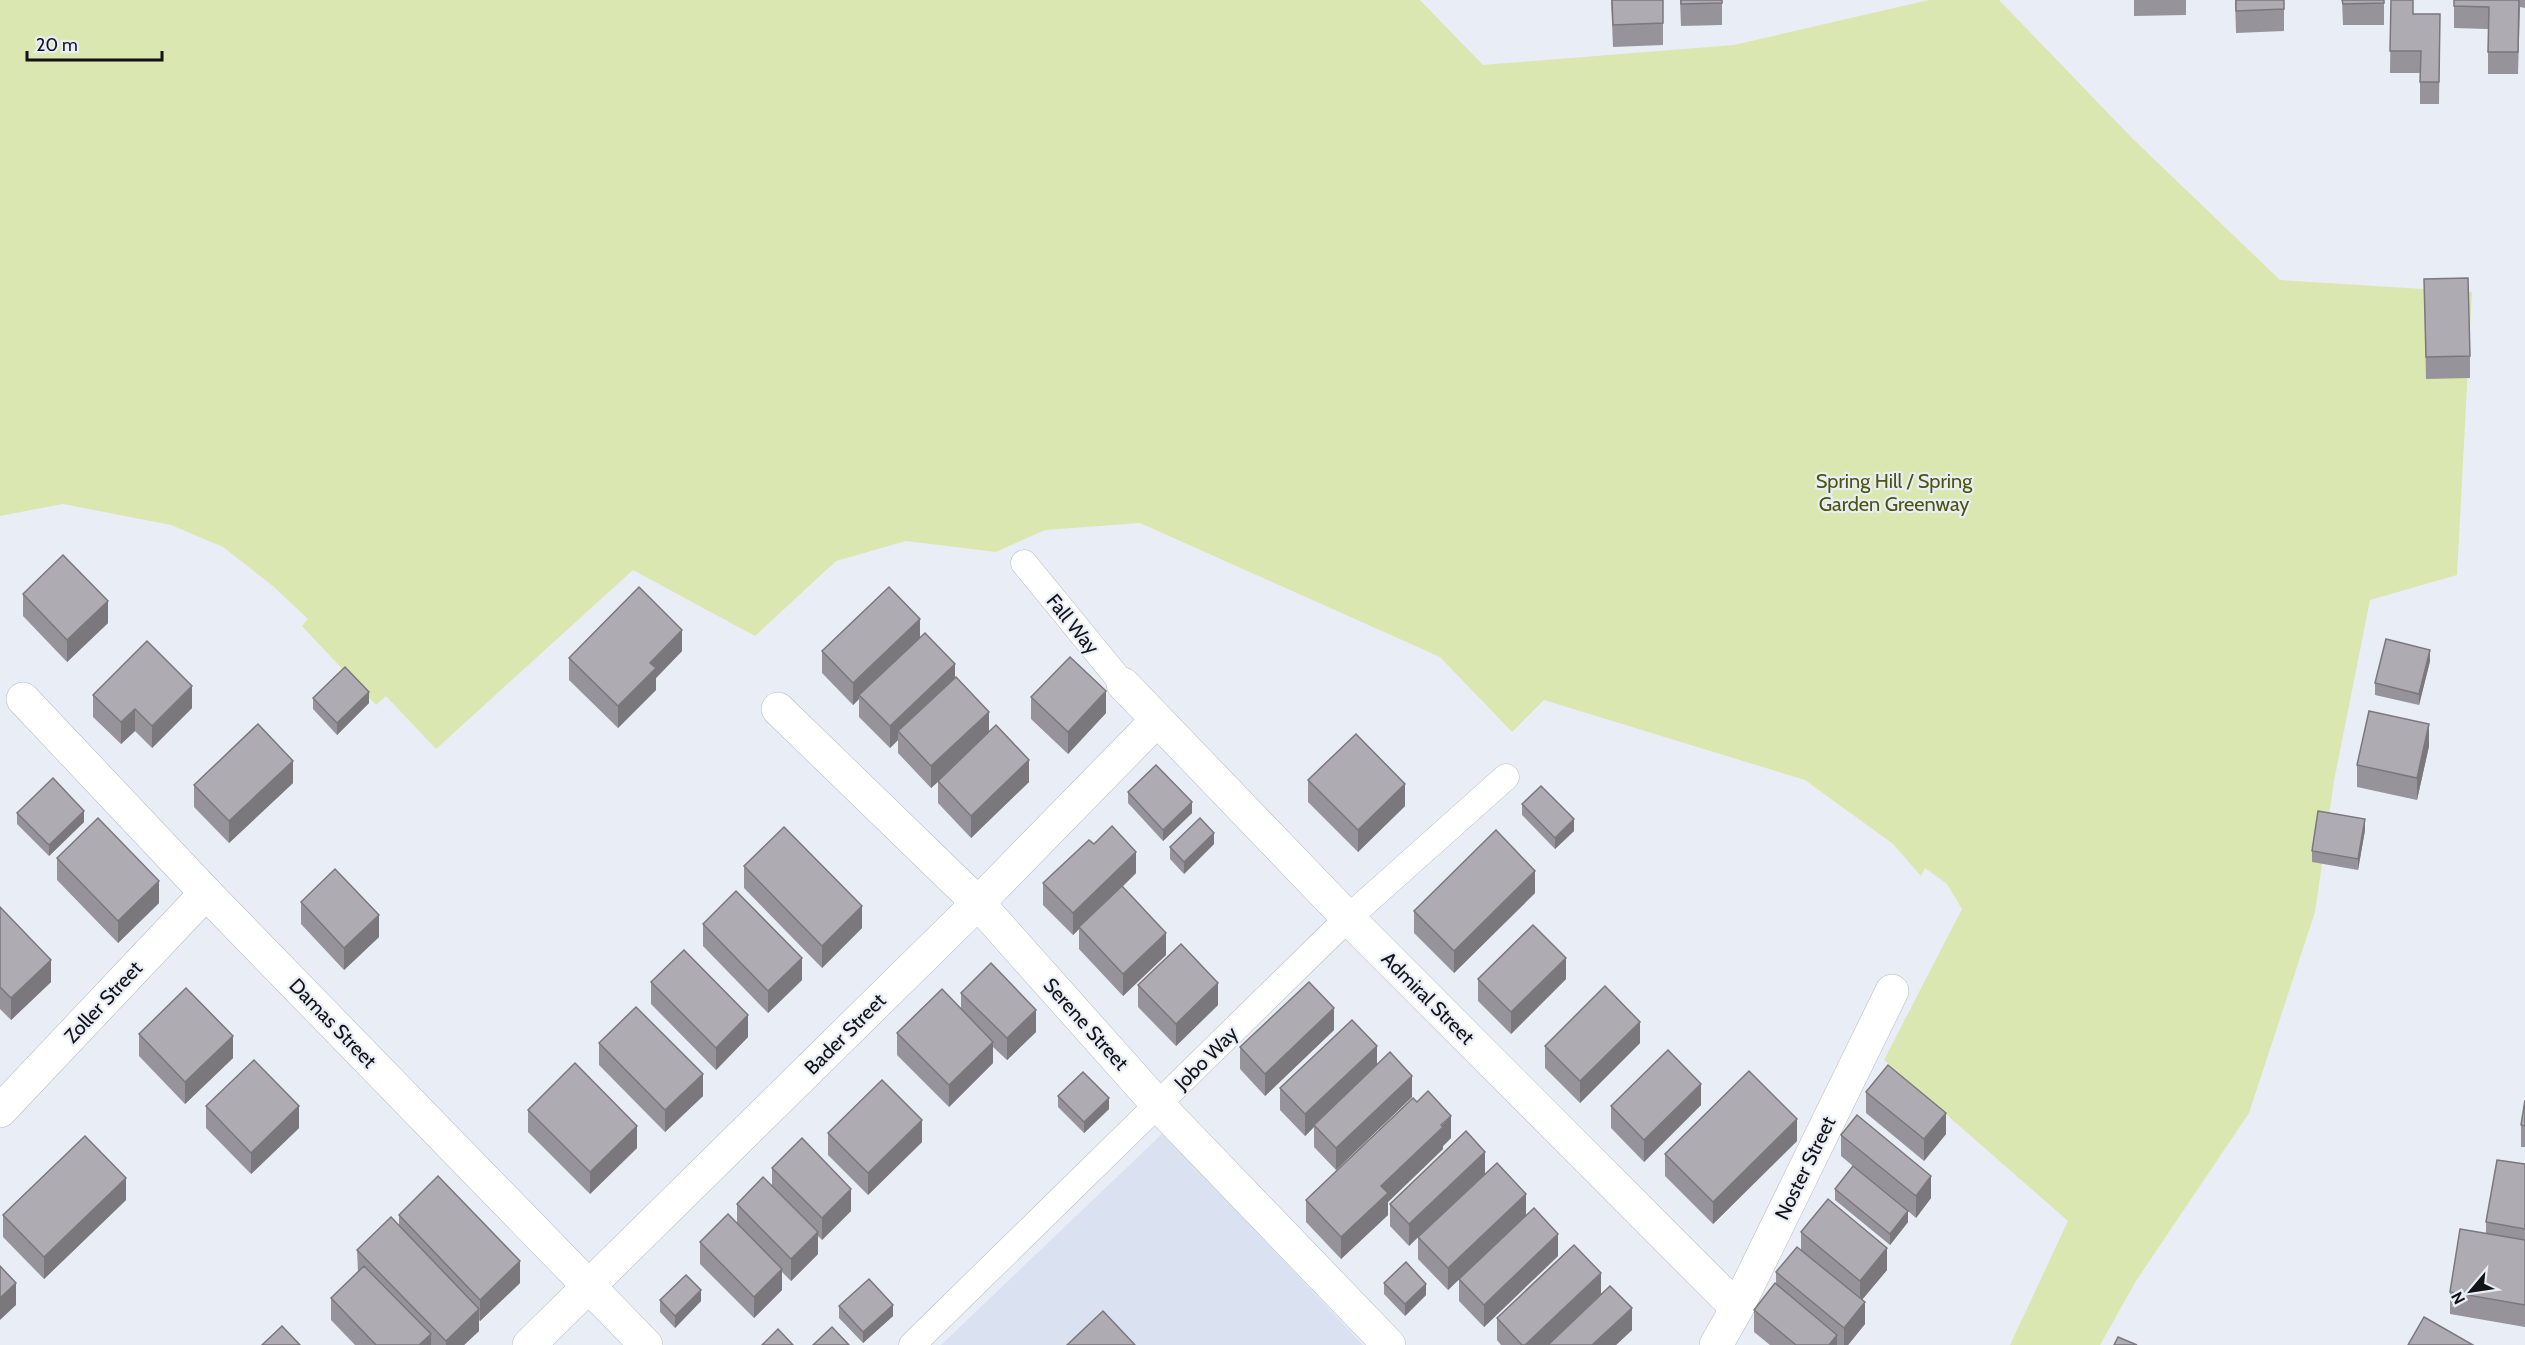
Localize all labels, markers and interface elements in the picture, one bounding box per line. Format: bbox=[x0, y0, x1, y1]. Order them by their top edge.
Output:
scale bar bbox=[27, 24, 162, 62]
text: 20 m bbox=[36, 34, 78, 56]
park label: Spring Hill / Spring Garden Greenway bbox=[1816, 469, 1973, 516]
street label: Fall Way bbox=[1042, 589, 1104, 659]
street label: Admiral Street bbox=[1377, 947, 1480, 1050]
street label: Zoller Street bbox=[59, 956, 147, 1048]
street label: Damas Street bbox=[284, 973, 382, 1073]
street label: Serene Street bbox=[1038, 973, 1134, 1075]
street label: Bader Street bbox=[799, 988, 891, 1080]
street label: Jobo Way bbox=[1169, 1021, 1243, 1095]
street label: Noster Street bbox=[1770, 1112, 1840, 1224]
north arrow bbox=[2441, 1261, 2501, 1321]
text: N bbox=[2447, 1288, 2469, 1308]

